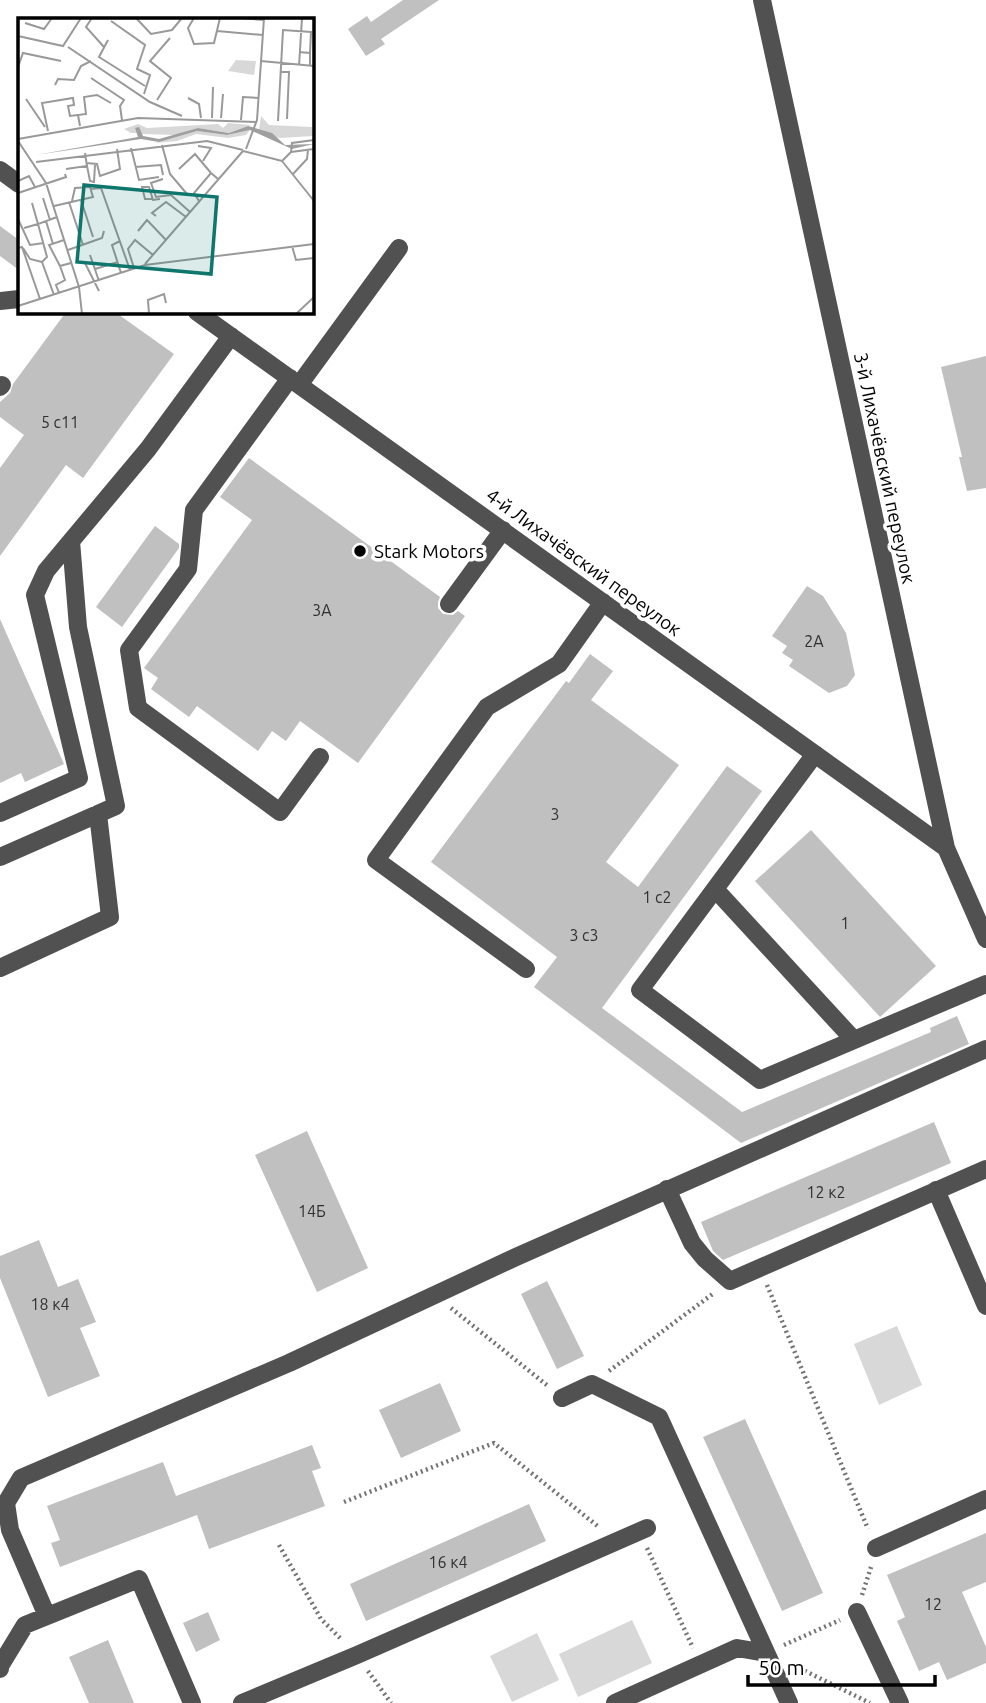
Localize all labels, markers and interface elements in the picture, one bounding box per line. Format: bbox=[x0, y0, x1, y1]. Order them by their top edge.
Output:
inset map bbox=[18, 18, 313, 313]
street label: 3-й Лихачёвский переулок bbox=[850, 350, 920, 586]
house number: 5 с11 bbox=[41, 413, 79, 431]
street label: 4-й Лихачёвский переулок bbox=[482, 484, 686, 640]
place label: Stark Motors bbox=[374, 540, 484, 562]
marker: Stark Motors bbox=[352, 543, 368, 559]
house number: 3А bbox=[312, 601, 332, 619]
house number: 2А bbox=[804, 632, 824, 650]
house number: 3 bbox=[550, 805, 560, 823]
house number: 1 с2 bbox=[642, 888, 672, 906]
house number: 1 bbox=[840, 914, 850, 932]
house number: 3 с3 bbox=[569, 926, 599, 944]
house number: 12 к2 bbox=[807, 1183, 845, 1201]
house number: 14Б bbox=[298, 1202, 326, 1220]
house number: 18 к4 bbox=[31, 1295, 69, 1313]
house number: 16 к4 bbox=[429, 1553, 467, 1571]
house number: 12 bbox=[924, 1595, 942, 1613]
scale bar bbox=[748, 1644, 935, 1688]
text: 50 m bbox=[758, 1655, 805, 1679]

